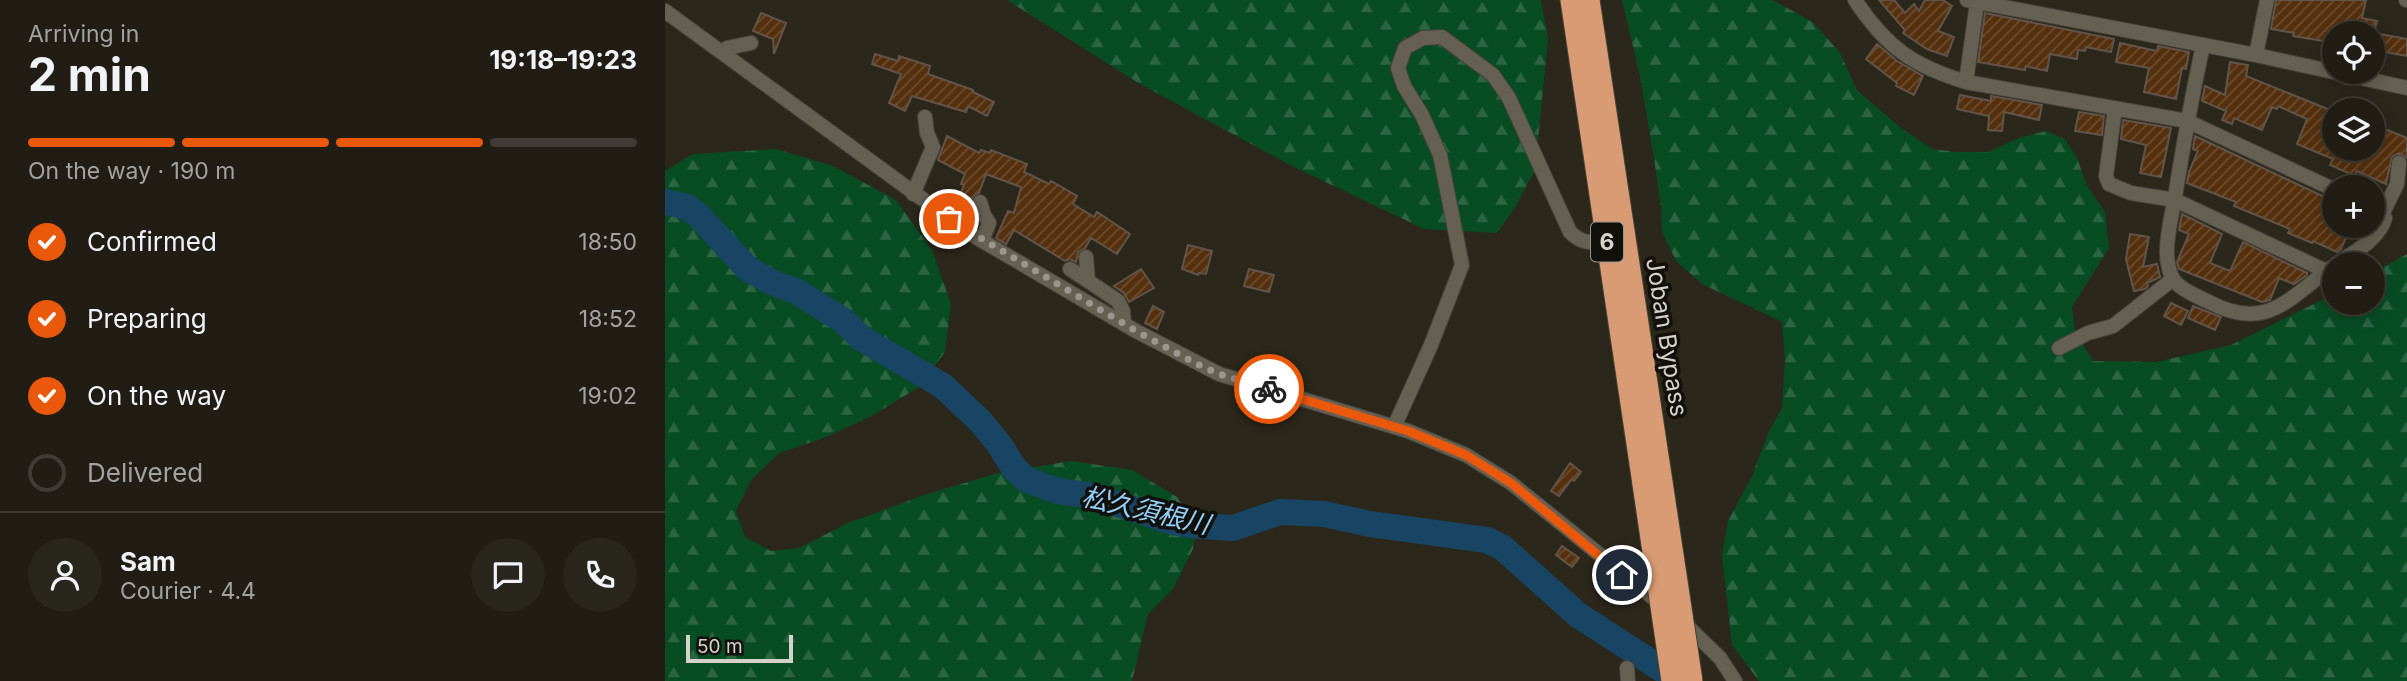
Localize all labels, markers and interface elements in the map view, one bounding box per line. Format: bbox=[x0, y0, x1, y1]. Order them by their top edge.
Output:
text: Arriving in bbox=[28, 20, 139, 48]
map controls bbox=[2322, 21, 2385, 315]
button: locate bbox=[2322, 21, 2385, 84]
text: 19:18–19:23 bbox=[489, 44, 637, 75]
text: 2 min bbox=[28, 46, 151, 102]
button: layers bbox=[2322, 98, 2385, 161]
text: On the way · 190 m bbox=[28, 157, 235, 185]
button: + bbox=[2322, 175, 2385, 238]
pin bbox=[919, 189, 979, 249]
icon: bag bbox=[930, 200, 968, 238]
road number: 6 bbox=[1591, 222, 1623, 262]
icon: check bbox=[28, 223, 66, 261]
text: Confirmed bbox=[87, 226, 217, 257]
text: 18:50 bbox=[578, 228, 637, 256]
button: − bbox=[2322, 252, 2385, 315]
street label: Joban Bypass bbox=[1640, 256, 1694, 418]
icon: check bbox=[28, 300, 66, 338]
text: Preparing bbox=[87, 303, 207, 334]
text: 18:52 bbox=[579, 305, 637, 333]
courier bbox=[1234, 354, 1304, 424]
icon: bike bbox=[1250, 370, 1288, 408]
icon: check bbox=[28, 377, 66, 415]
text: On the way bbox=[87, 380, 226, 411]
text: 19:02 bbox=[578, 382, 637, 410]
text: Delivered bbox=[87, 457, 203, 488]
water label: 松久須根川 bbox=[1079, 480, 1216, 540]
button: person bbox=[28, 538, 102, 612]
button: chat bbox=[471, 538, 545, 612]
button: phone bbox=[563, 538, 637, 612]
pin bbox=[1592, 545, 1652, 605]
text: Sam bbox=[120, 546, 176, 577]
icon: home bbox=[1603, 556, 1641, 594]
text: Courier · 4.4 bbox=[120, 577, 256, 605]
scale bar bbox=[686, 632, 793, 664]
text: 50 m bbox=[697, 635, 743, 658]

